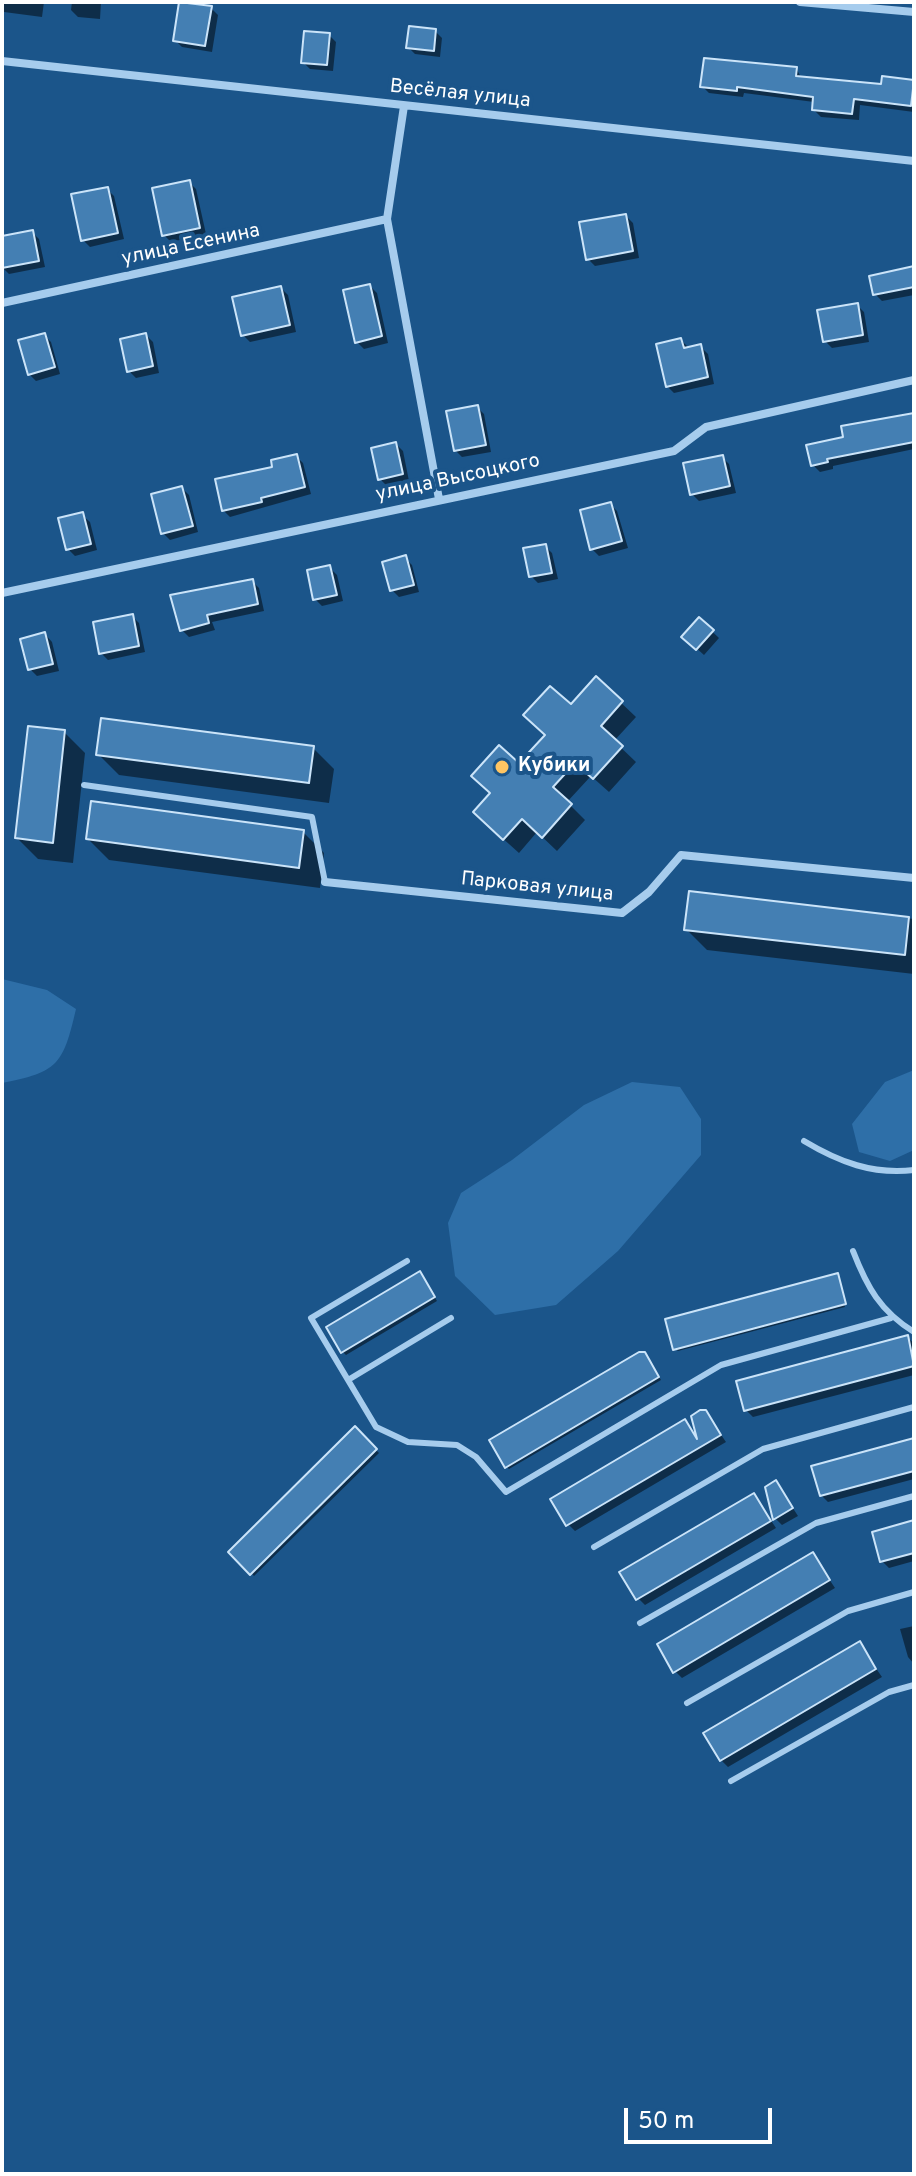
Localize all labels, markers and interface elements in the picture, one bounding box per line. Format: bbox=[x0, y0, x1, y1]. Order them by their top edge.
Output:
street label: Весёлая улица bbox=[388, 76, 532, 114]
street label: улица Есенина bbox=[120, 220, 262, 272]
street label: улица Высоцкого bbox=[374, 450, 542, 508]
place label: Кубики bbox=[518, 755, 590, 779]
marker: Кубики bbox=[493, 758, 511, 776]
street label: Парковая улица bbox=[460, 868, 614, 908]
scale bar bbox=[628, 2092, 776, 2142]
text: 50 m bbox=[638, 2107, 694, 2137]

